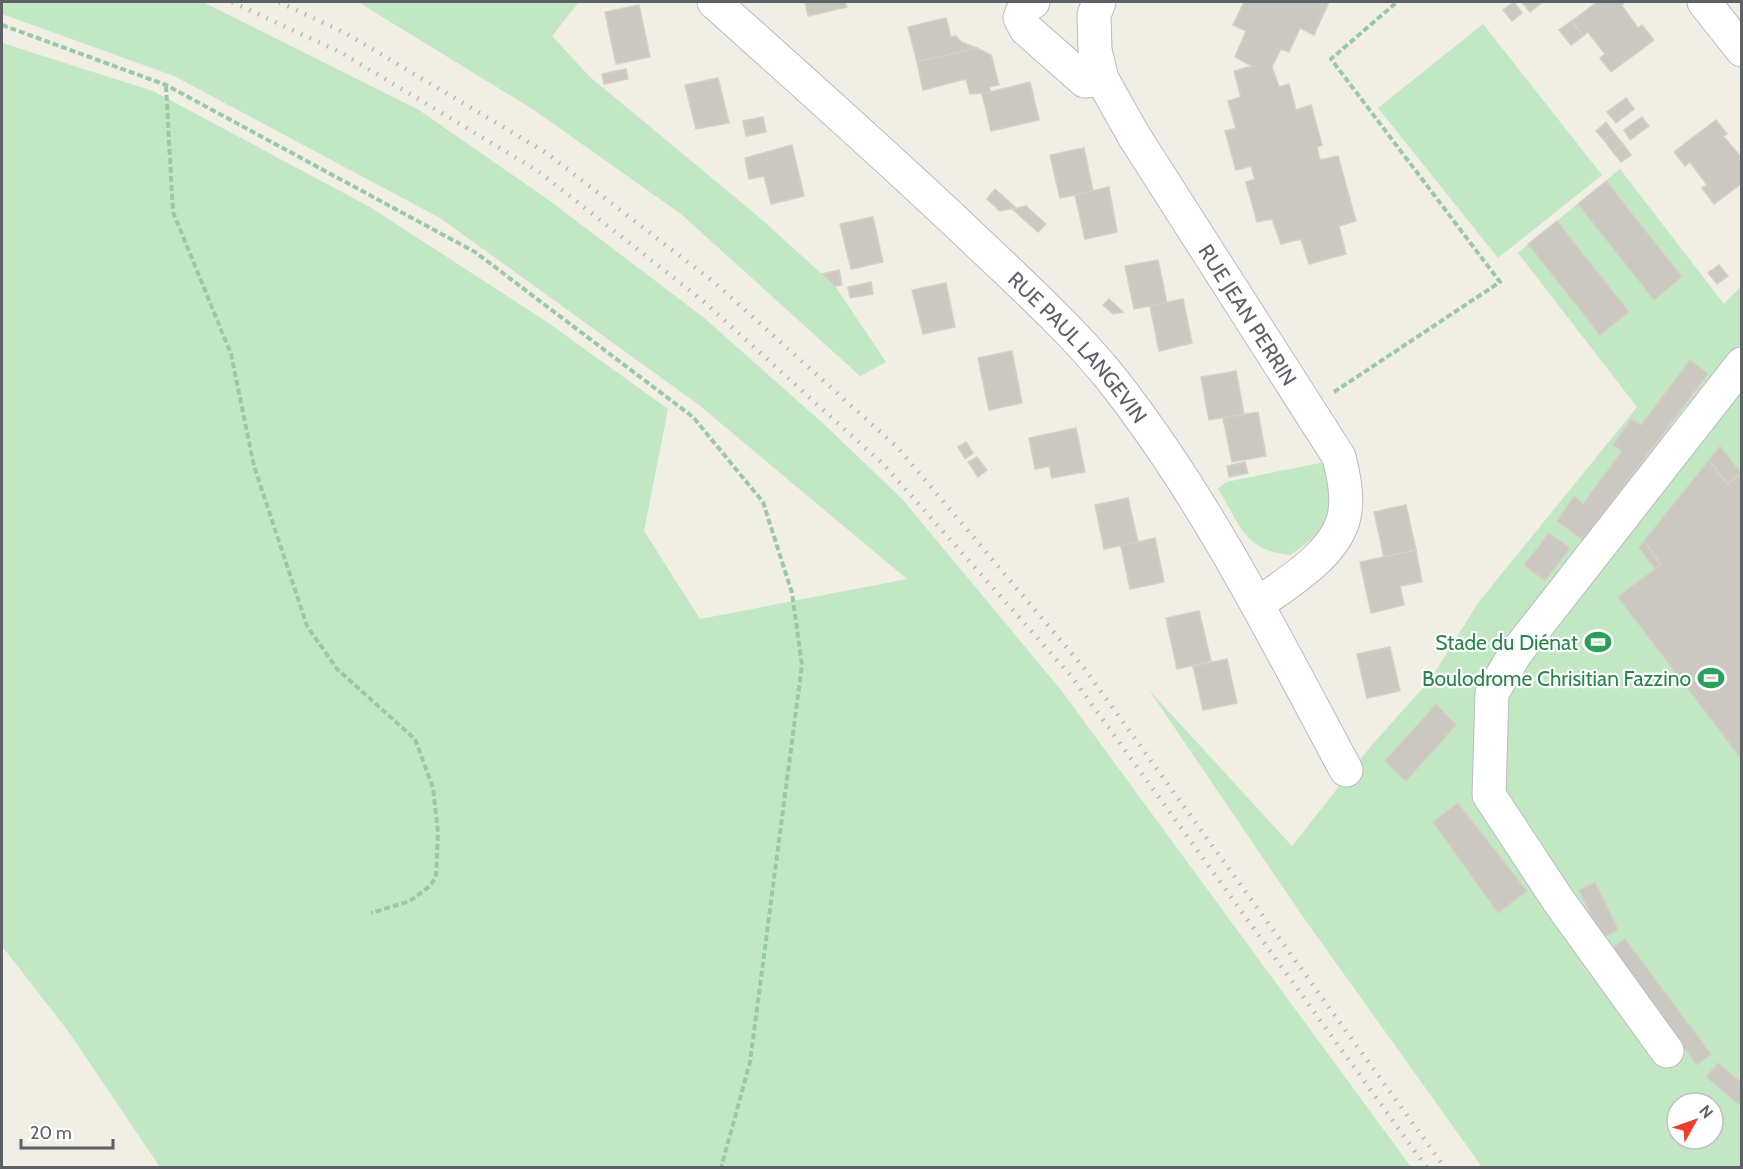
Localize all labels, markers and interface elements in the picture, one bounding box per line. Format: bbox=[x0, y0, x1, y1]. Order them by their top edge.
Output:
street label: RUE JEAN PERRIN bbox=[1194, 239, 1302, 390]
street label: RUE PAUL LANGEVIN bbox=[1003, 266, 1153, 428]
sports icon: Stade du Diénat bbox=[1583, 627, 1613, 657]
place label: Stade du Diénat bbox=[1435, 630, 1578, 655]
sports icon: Boulodrome Chrisitian Fazzino bbox=[1696, 663, 1726, 693]
place label: Boulodrome Chrisitian Fazzino bbox=[1422, 666, 1691, 691]
north arrow bbox=[1665, 1091, 1725, 1151]
text: N bbox=[1695, 1101, 1717, 1122]
scale bar bbox=[21, 1112, 112, 1150]
text: 20 m bbox=[30, 1122, 72, 1144]

